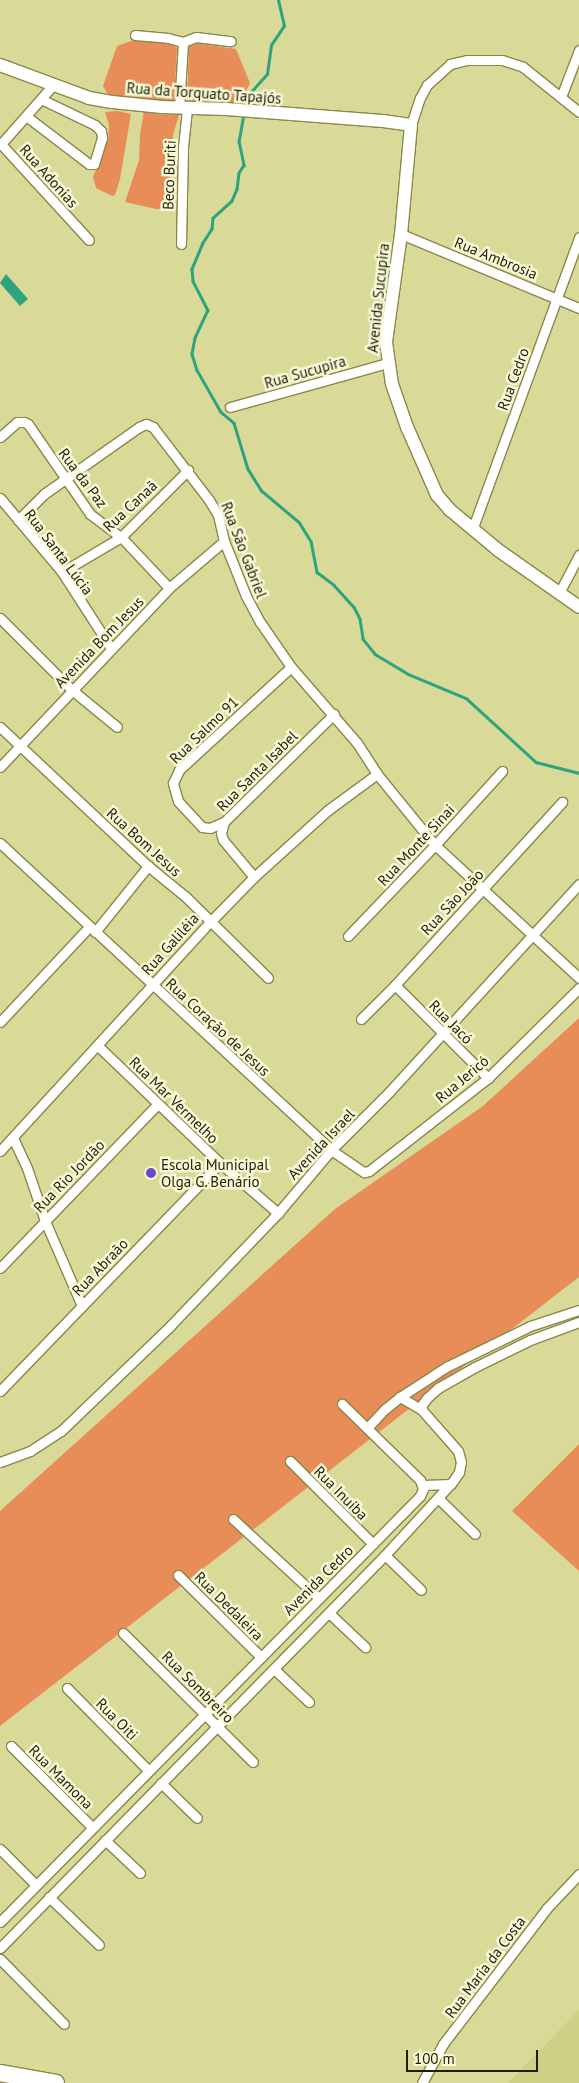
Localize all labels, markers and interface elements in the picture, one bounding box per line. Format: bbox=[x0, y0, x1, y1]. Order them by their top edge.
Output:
street label: Rua da Torquato Tapajós bbox=[126, 79, 282, 107]
street label: Beco Buriti bbox=[159, 140, 179, 210]
street label: Rua Adonias bbox=[16, 141, 82, 211]
street label: Rua Ambrosia bbox=[452, 233, 540, 283]
street label: Avenida Sucupira bbox=[363, 242, 393, 354]
street label: Rua Cedro bbox=[493, 345, 533, 413]
street label: Rua Sucupira bbox=[262, 352, 348, 392]
street label: Rua da Paz bbox=[55, 445, 111, 511]
street label: Rua Canaã bbox=[99, 477, 161, 535]
street label: Rua São Gabriel bbox=[217, 499, 271, 601]
street label: Rua Santa Lúcia bbox=[21, 506, 97, 598]
street label: Avenida Bom Jesus bbox=[51, 592, 147, 692]
street label: Rua Salmo 91 bbox=[166, 693, 242, 767]
street label: Rua Santa Isabel bbox=[213, 727, 301, 815]
street label: Rua Monte Sinai bbox=[374, 801, 458, 889]
street label: Rua Bom Jesus bbox=[103, 804, 185, 880]
street label: Rua São João bbox=[417, 865, 487, 939]
street label: Rua Galiléia bbox=[138, 909, 202, 979]
street label: Rua Coração de Jesus bbox=[162, 974, 274, 1080]
street label: Rua Jacó bbox=[425, 996, 477, 1048]
street label: Rua Jericó bbox=[432, 1052, 492, 1106]
street label: Rua Mar Vermelho bbox=[125, 1053, 223, 1147]
street label: Avenida Israel bbox=[284, 1105, 358, 1183]
street label: Rua Rio Jordão bbox=[30, 1136, 108, 1216]
place label: Escola Municipal Olga G. Benário bbox=[161, 1155, 269, 1190]
marker: Escola Municipal Olga G. Benário bbox=[145, 1167, 157, 1179]
street label: Rua Abraão bbox=[68, 1234, 132, 1300]
street label: Rua Inuíba bbox=[310, 1462, 372, 1524]
street label: Avenida Cedro bbox=[279, 1541, 357, 1619]
street label: Rua Dedaleira bbox=[191, 1568, 267, 1644]
street label: Rua Sombreiro bbox=[158, 1647, 238, 1727]
street label: Rua Oiti bbox=[92, 1694, 142, 1744]
street label: Rua Mamona bbox=[25, 1741, 97, 1813]
street label: Rua Maria da Costa bbox=[441, 1913, 529, 2021]
scale bar bbox=[409, 2040, 542, 2072]
text: 100 m bbox=[414, 2049, 455, 2068]

